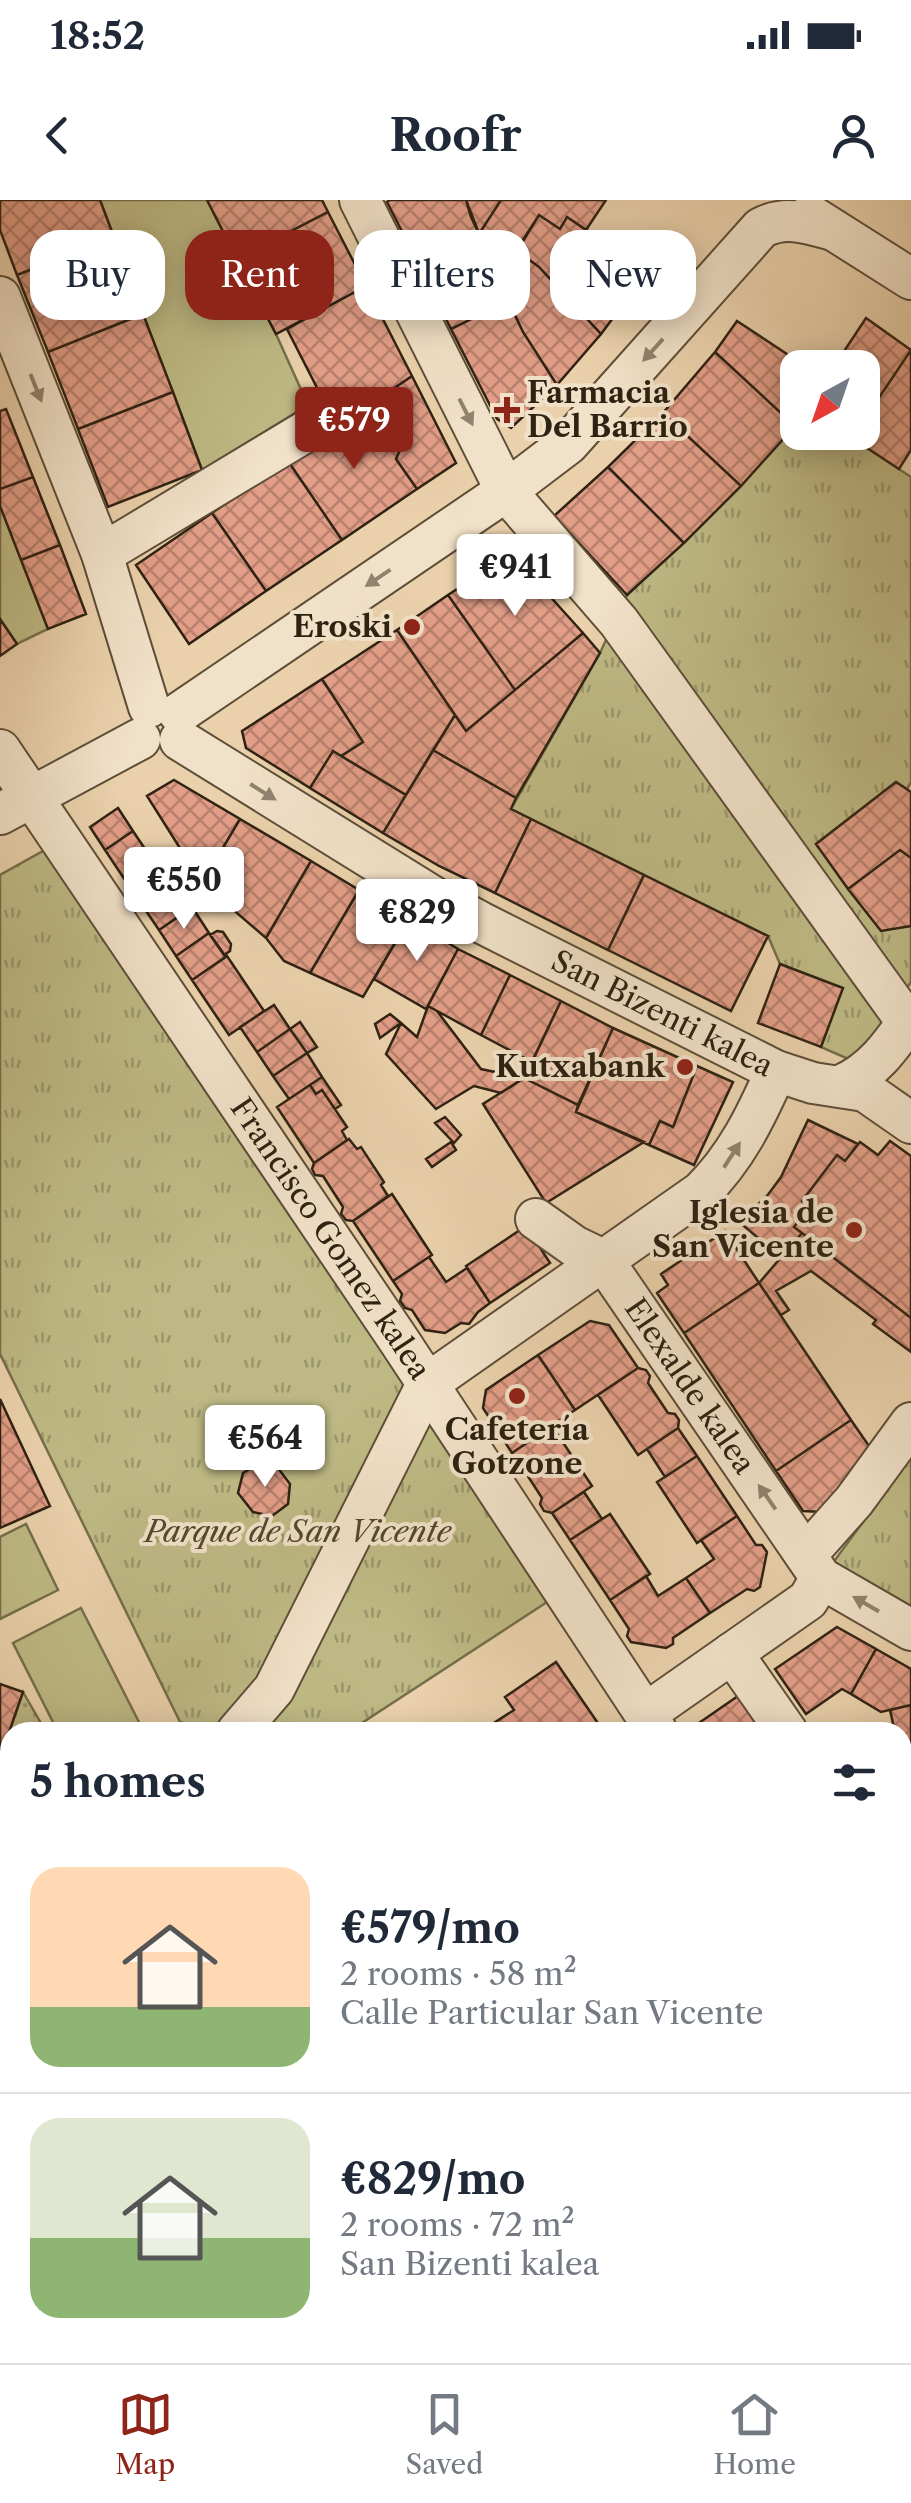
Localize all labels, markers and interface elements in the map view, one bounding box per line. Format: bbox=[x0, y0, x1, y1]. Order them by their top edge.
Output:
text: 18:52 bbox=[50, 12, 145, 59]
text: Roofr bbox=[389, 107, 522, 163]
icon: back bbox=[30, 108, 85, 163]
icon: person bbox=[826, 108, 881, 163]
chip: Buy bbox=[30, 230, 165, 320]
chip: Rent bbox=[185, 230, 334, 320]
chip: Filters bbox=[354, 230, 530, 320]
chip: New bbox=[550, 230, 696, 320]
one-way arrow bbox=[642, 338, 665, 362]
north arrow bbox=[780, 350, 880, 450]
map controls bbox=[780, 350, 880, 450]
one-way arrow bbox=[28, 373, 44, 403]
place label: Farmacia Del Barrio bbox=[527, 374, 688, 445]
pin: €579 bbox=[295, 387, 413, 472]
one-way arrow bbox=[457, 398, 474, 427]
marker: Farmacia Del Barrio bbox=[496, 399, 518, 421]
text: €579 bbox=[317, 400, 391, 439]
pin: €941 bbox=[456, 534, 574, 619]
text: €941 bbox=[479, 547, 551, 586]
one-way arrow bbox=[364, 568, 391, 587]
place label: Eroski bbox=[293, 608, 392, 645]
marker: Eroski bbox=[401, 616, 423, 638]
one-way arrow bbox=[249, 782, 277, 800]
pin: €550 bbox=[125, 847, 243, 932]
text: €550 bbox=[146, 860, 222, 899]
pin: €829 bbox=[358, 879, 476, 964]
text: €829 bbox=[378, 892, 456, 931]
street label: San Bizenti kalea bbox=[545, 942, 780, 1085]
place label: Kutxabank bbox=[495, 1048, 666, 1085]
marker: Kutxabank bbox=[674, 1056, 696, 1078]
street label: Francisco Gomez kalea bbox=[223, 1091, 439, 1387]
one-way arrow bbox=[723, 1142, 741, 1169]
place label: Iglesia de San Vicente bbox=[652, 1194, 834, 1265]
marker: Iglesia de San Vicente bbox=[843, 1219, 865, 1241]
street label: Elexalde kalea bbox=[617, 1291, 763, 1481]
marker: Cafetería Gotzone bbox=[506, 1385, 528, 1407]
pin: €564 bbox=[206, 1405, 324, 1490]
place label: Cafetería Gotzone bbox=[445, 1411, 590, 1482]
text: €564 bbox=[227, 1418, 303, 1457]
one-way arrow bbox=[758, 1484, 777, 1511]
park label: Parque de San Vicente bbox=[143, 1513, 453, 1550]
one-way arrow bbox=[852, 1596, 880, 1613]
icon: filters bbox=[827, 1755, 882, 1810]
text: 5 homes bbox=[30, 1756, 206, 1808]
text: €579/mo bbox=[340, 1902, 520, 1954]
icon: home bbox=[110, 1907, 230, 2027]
text: 2 rooms · 58 m² bbox=[340, 1954, 577, 1993]
text: Calle Particular San Vicente bbox=[340, 1993, 763, 2032]
text: €829/mo bbox=[340, 2153, 526, 2205]
icon: home bbox=[110, 2158, 230, 2278]
text: 2 rooms · 72 m² bbox=[340, 2205, 575, 2244]
text: San Bizenti kalea bbox=[340, 2244, 600, 2283]
tab: Map bbox=[115, 2387, 175, 2481]
tab: Saved bbox=[406, 2387, 483, 2481]
tab: Home bbox=[714, 2387, 796, 2481]

